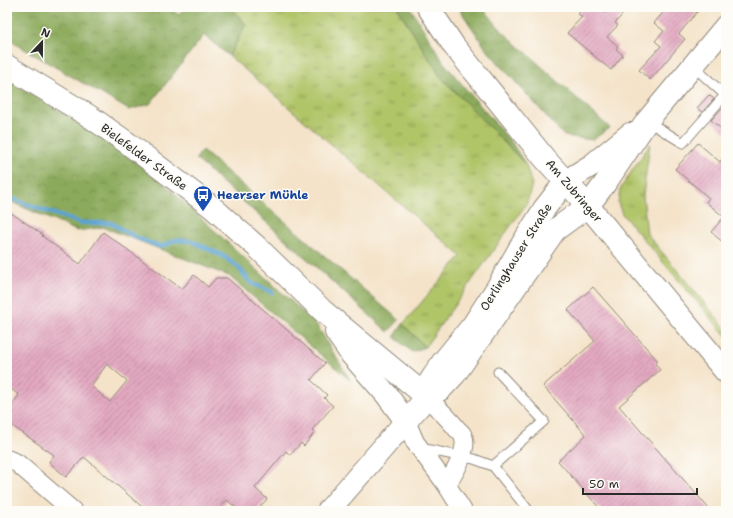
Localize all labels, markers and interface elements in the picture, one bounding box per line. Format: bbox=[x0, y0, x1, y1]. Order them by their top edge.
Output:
north arrow bbox=[22, 22, 62, 62]
text: N bbox=[39, 25, 53, 42]
street label: Bielefelder Straße bbox=[97, 120, 191, 194]
street label: Am Zubringer bbox=[542, 156, 606, 226]
bus stop icon: Heerser Mühle bbox=[192, 184, 214, 212]
place label: Heerser Mühle bbox=[217, 187, 309, 203]
street label: Oerlinghauser Straße bbox=[476, 200, 556, 314]
scale bar bbox=[583, 470, 697, 496]
text: 50 m bbox=[589, 476, 619, 492]

